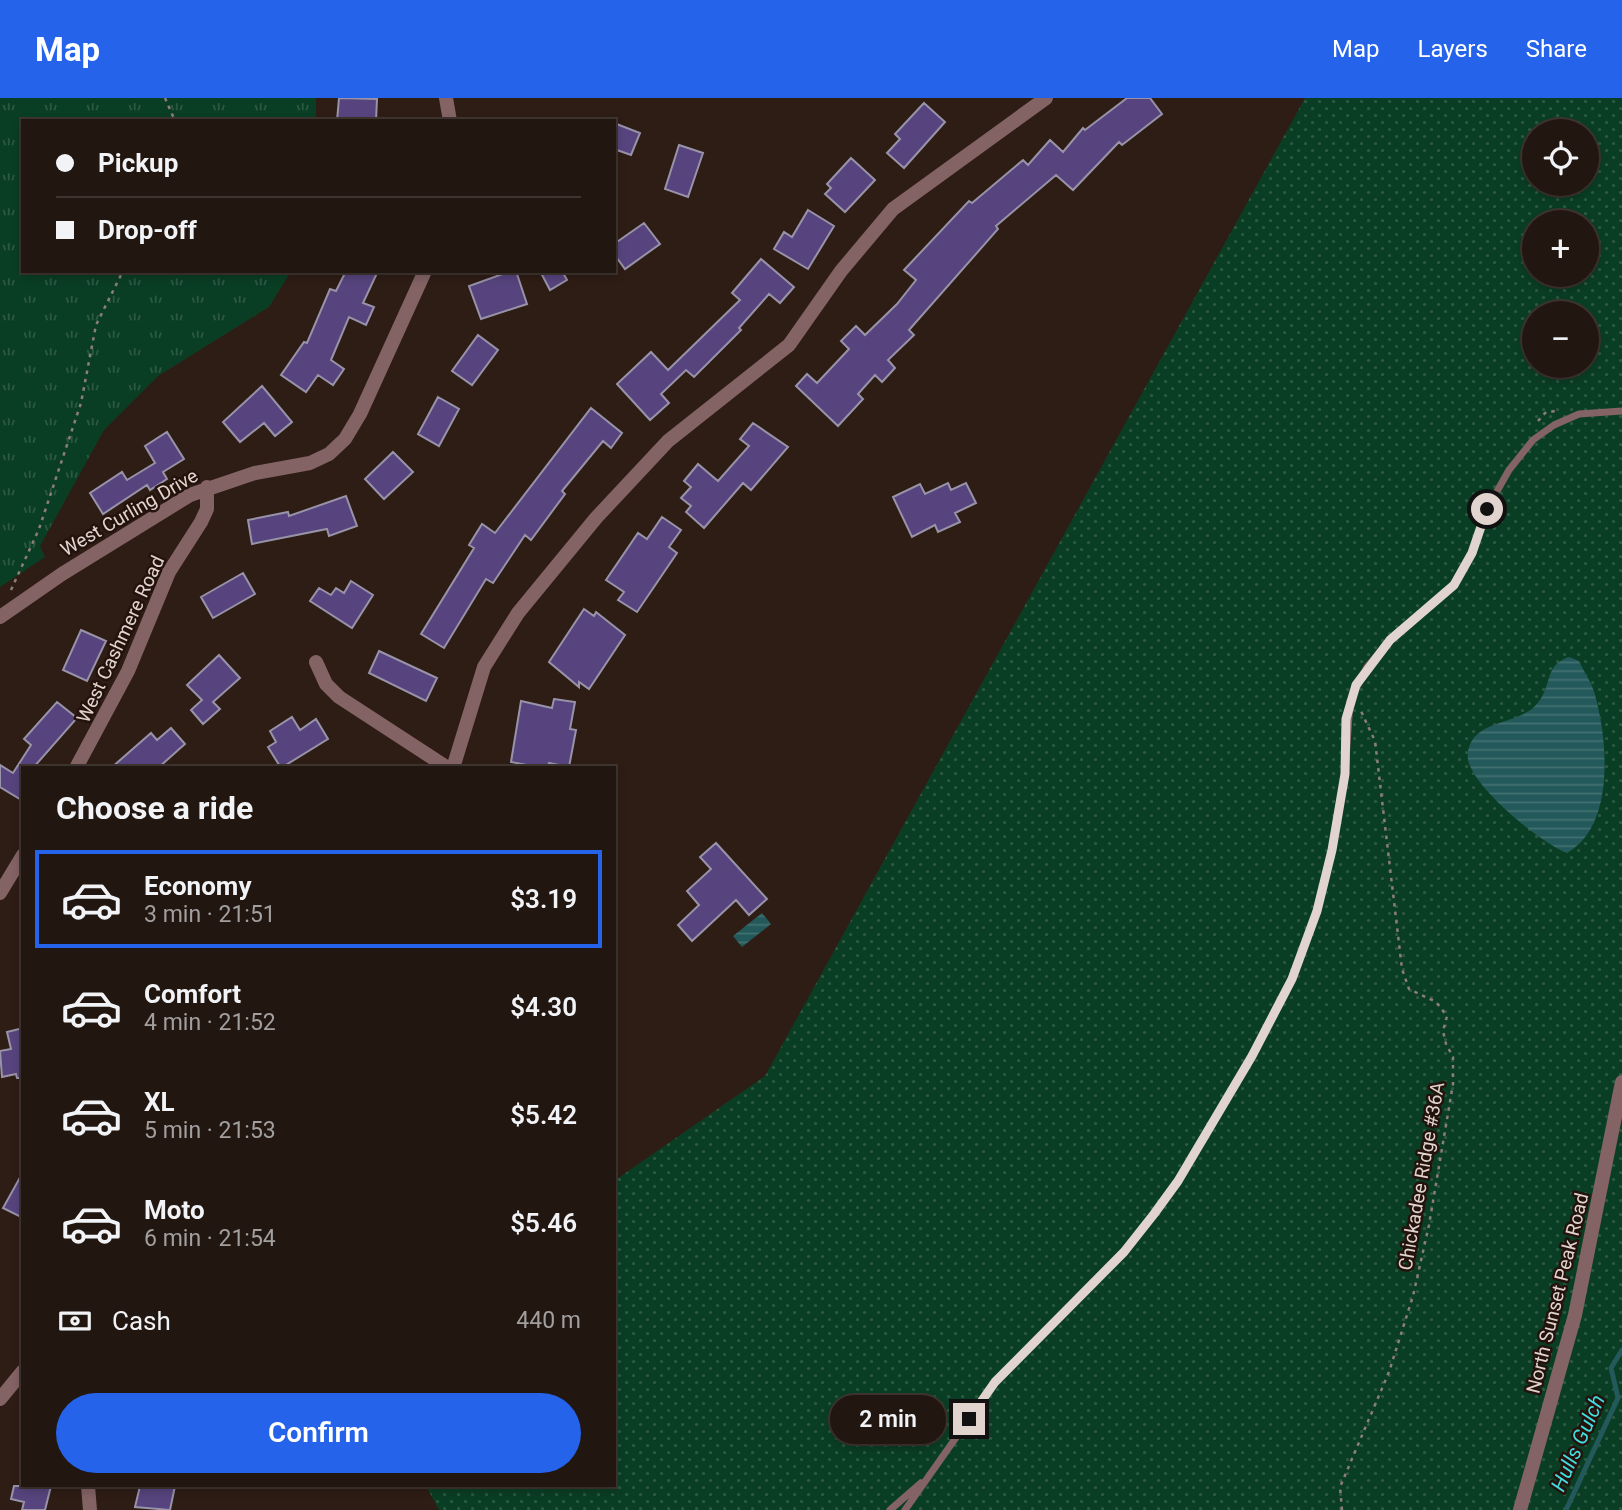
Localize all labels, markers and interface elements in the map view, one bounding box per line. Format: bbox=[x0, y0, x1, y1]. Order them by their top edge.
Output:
text: Map bbox=[35, 30, 100, 69]
text: Map bbox=[1332, 35, 1380, 63]
text: Layers bbox=[1418, 35, 1488, 63]
text: Share bbox=[1526, 35, 1587, 63]
map controls bbox=[1522, 119, 1599, 378]
button: locate bbox=[1522, 119, 1599, 196]
text: Pickup bbox=[98, 148, 178, 178]
button: + bbox=[1522, 210, 1599, 287]
text: Drop-off bbox=[98, 215, 197, 245]
button: − bbox=[1522, 301, 1599, 378]
street label: West Curling Drive bbox=[57, 464, 202, 561]
route start bbox=[1471, 493, 1503, 525]
street label: West Cashmere Road bbox=[72, 552, 169, 726]
text: Choose a ride bbox=[56, 789, 253, 827]
icon: car bbox=[60, 868, 123, 931]
text: Economy bbox=[144, 871, 251, 901]
text: $3.19 bbox=[510, 884, 577, 914]
text: 3 min · 21:51 bbox=[144, 901, 276, 928]
icon: car bbox=[60, 976, 123, 1039]
text: Comfort bbox=[144, 979, 241, 1009]
text: $4.30 bbox=[510, 992, 577, 1022]
text: 4 min · 21:52 bbox=[144, 1009, 276, 1036]
street label: Chickadee Ridge #36A bbox=[1394, 1079, 1449, 1272]
icon: car bbox=[60, 1084, 123, 1147]
text: XL bbox=[144, 1087, 175, 1117]
text: $5.42 bbox=[510, 1100, 577, 1130]
text: 5 min · 21:53 bbox=[144, 1117, 276, 1144]
street label: North Sunset Peak Road bbox=[1521, 1190, 1594, 1396]
icon: car bbox=[60, 1192, 123, 1255]
text: Moto bbox=[144, 1195, 205, 1225]
text: $5.46 bbox=[510, 1208, 577, 1238]
text: 6 min · 21:54 bbox=[144, 1225, 276, 1252]
icon: cash bbox=[56, 1302, 94, 1340]
text: Cash bbox=[112, 1306, 171, 1336]
text: 440 m bbox=[516, 1307, 581, 1334]
water label: Hulls Gulch bbox=[1546, 1391, 1610, 1495]
button: Confirm bbox=[56, 1393, 581, 1473]
callout: 2 min bbox=[829, 1394, 944, 1444]
route end bbox=[953, 1403, 985, 1435]
text: 2 min bbox=[859, 1406, 917, 1433]

